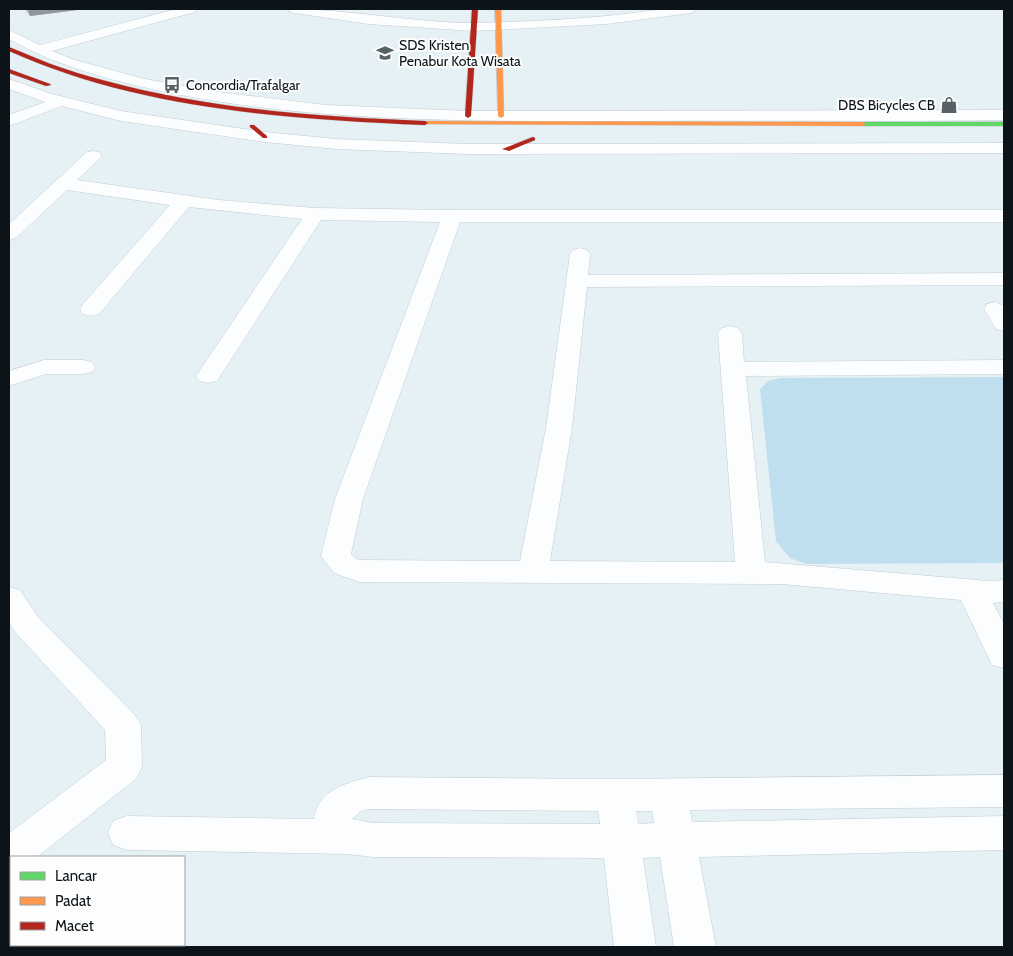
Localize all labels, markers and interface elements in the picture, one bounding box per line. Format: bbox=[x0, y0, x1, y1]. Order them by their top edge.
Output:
place label: SDS Kristen Penabur Kota Wisata bbox=[399, 36, 521, 70]
school or university icon: SDS Kristen Penabur Kota Wisata bbox=[375, 43, 395, 63]
bus stop icon: Concordia/Trafalgar bbox=[162, 75, 182, 95]
place label: Concordia/Trafalgar bbox=[186, 76, 301, 94]
shop icon: DBS Bicycles CB bbox=[939, 95, 959, 115]
place label: DBS Bicycles CB bbox=[838, 96, 935, 114]
legend bbox=[10, 856, 185, 946]
text: Lancar bbox=[55, 867, 97, 885]
text: Padat bbox=[55, 892, 91, 910]
text: Macet bbox=[55, 917, 94, 935]

